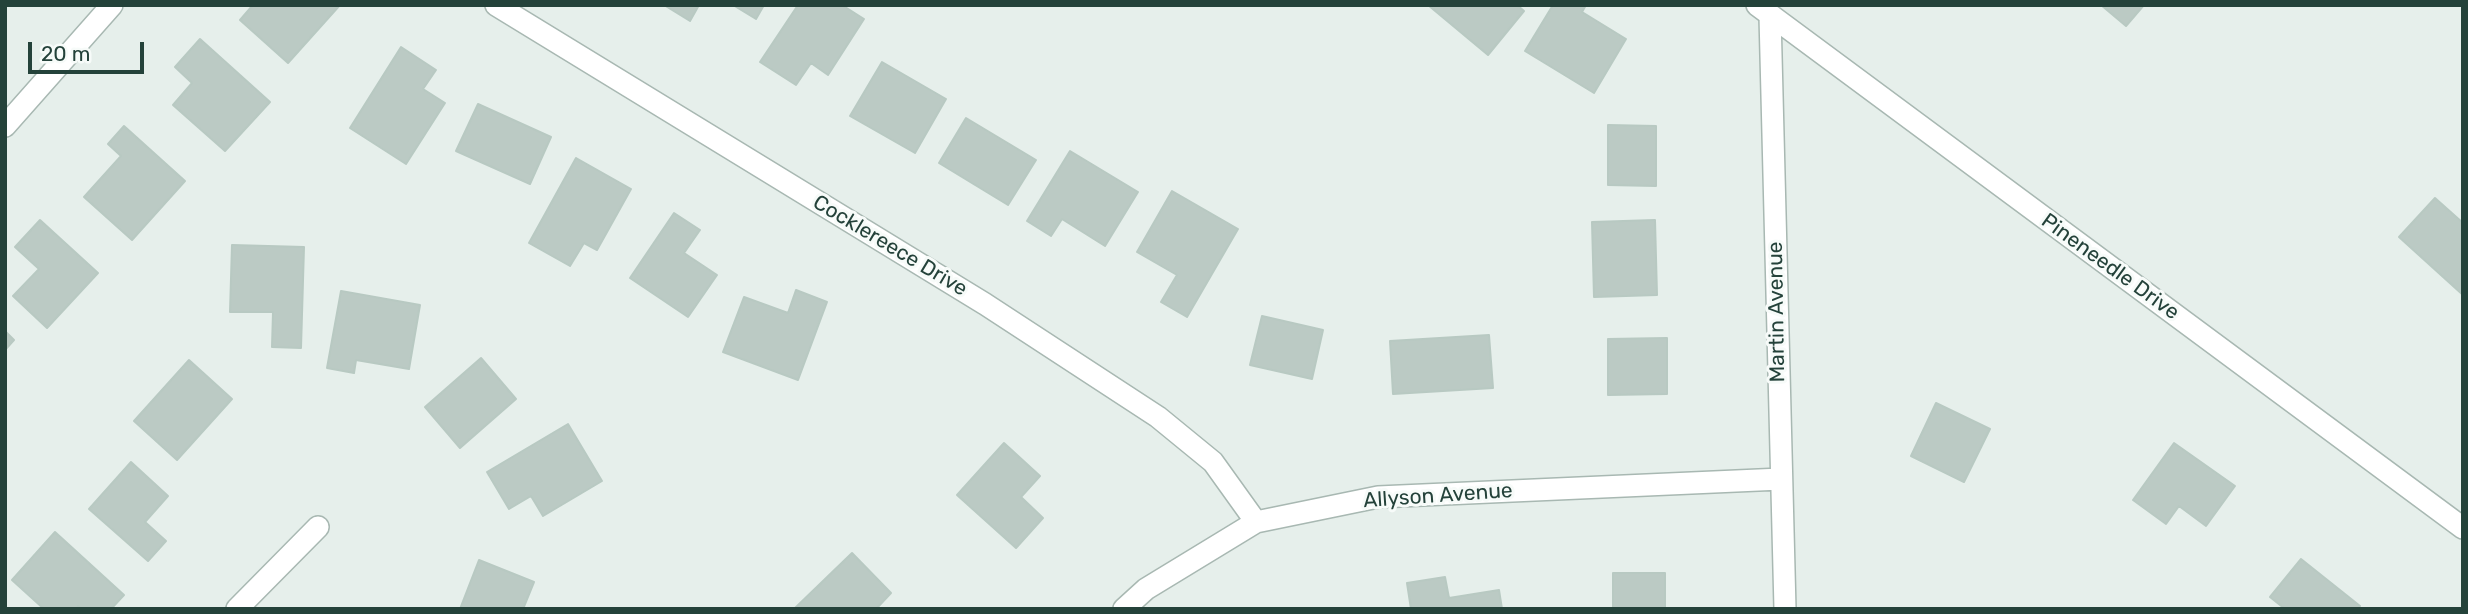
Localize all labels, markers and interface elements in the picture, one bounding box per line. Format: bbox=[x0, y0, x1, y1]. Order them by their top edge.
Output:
scale bar bbox=[32, 28, 147, 72]
text: 20 m bbox=[41, 41, 90, 66]
street label: Cocklereece Drive bbox=[808, 190, 972, 302]
street label: Pineneedle Drive bbox=[2036, 209, 2184, 325]
street label: Martin Avenue bbox=[1763, 241, 1791, 383]
street label: Allyson Avenue bbox=[1362, 478, 1514, 514]

